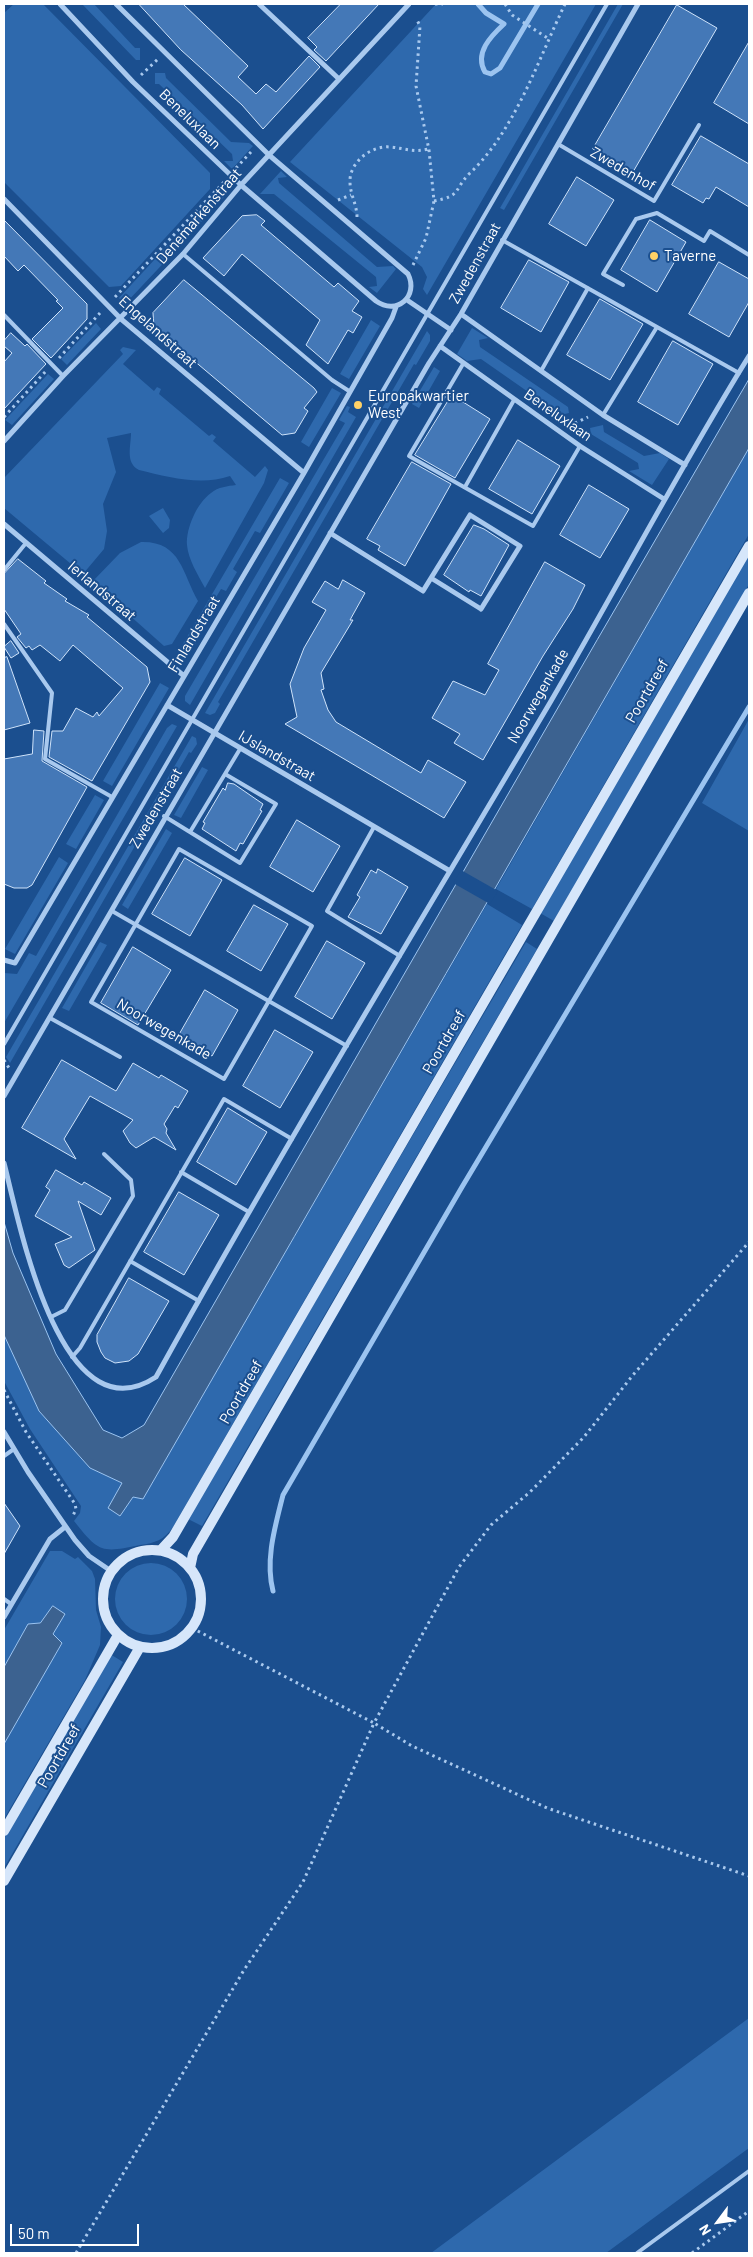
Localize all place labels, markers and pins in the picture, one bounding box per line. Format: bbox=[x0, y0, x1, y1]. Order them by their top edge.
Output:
place label: Taverne bbox=[664, 247, 716, 265]
marker: Taverne bbox=[648, 250, 660, 262]
place label: Europakwartier West bbox=[368, 387, 469, 422]
marker: Europakwartier West bbox=[352, 399, 364, 411]

